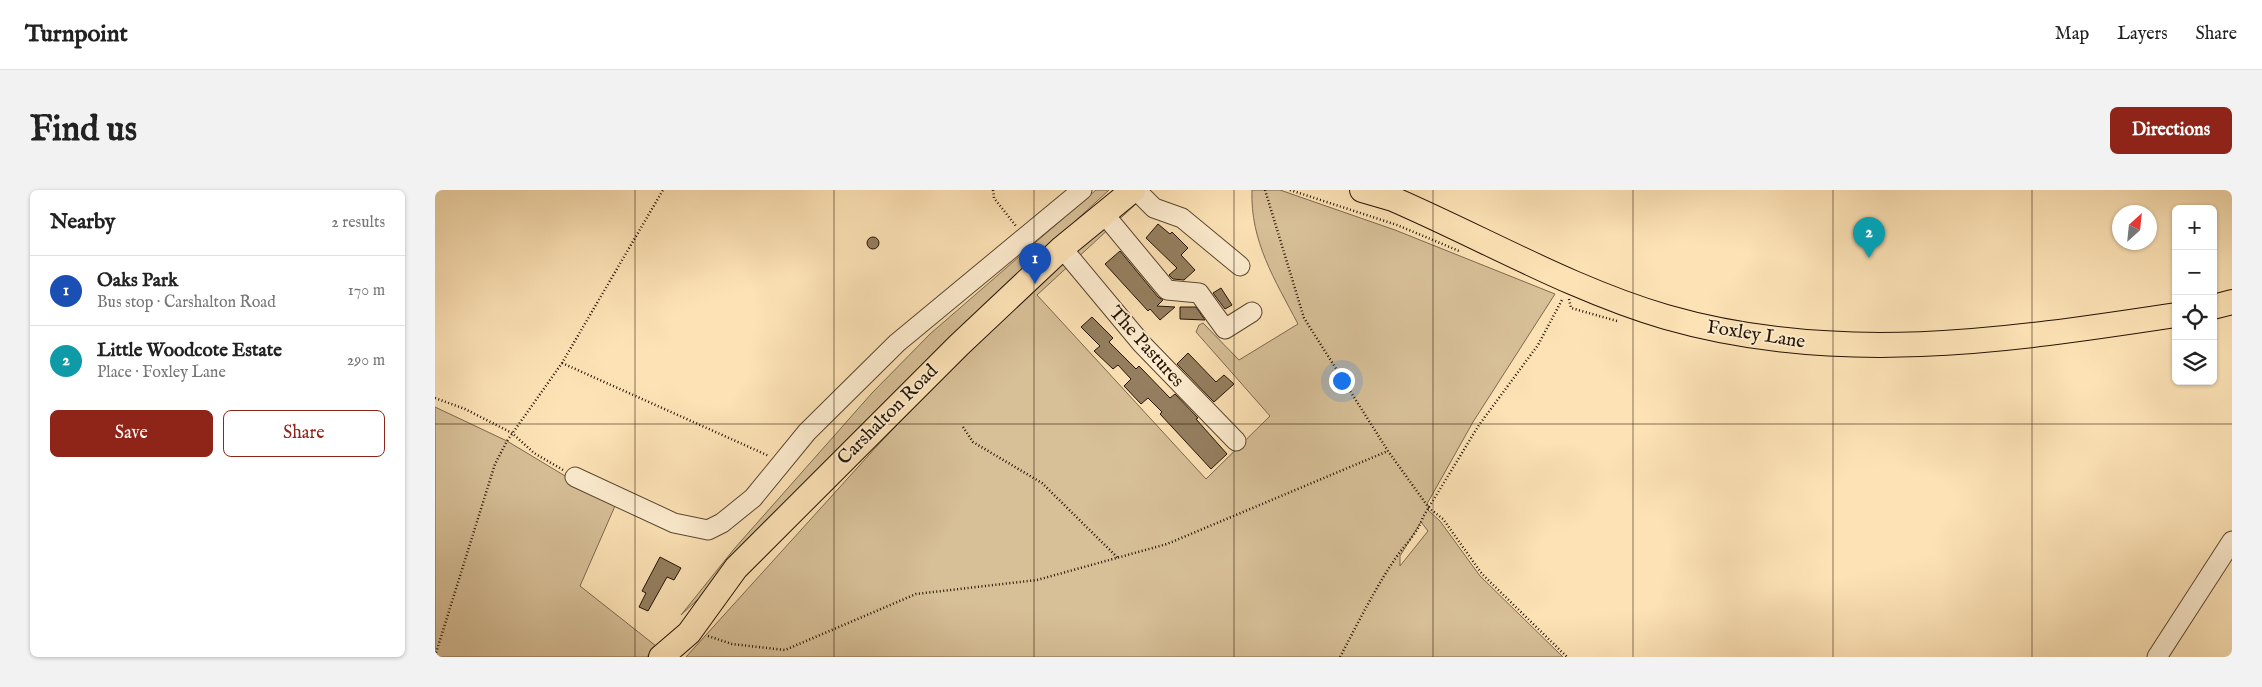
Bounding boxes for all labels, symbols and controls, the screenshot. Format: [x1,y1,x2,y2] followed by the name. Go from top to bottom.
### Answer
[25,19,128,50] text: Turnpoint
[2055,23,2089,46] text: Map
[2117,23,2168,46] text: Layers
[2196,23,2237,46] text: Share
[2110,107,2232,154] button: Directions
[30,108,137,153] text: Find us
[2112,205,2157,250] north arrow
[2172,205,2217,385] map controls
[2172,205,2217,250] button: +
[50,209,115,236] text: Nearby
[331,213,385,233] text: 2 results
[1853,217,1885,258] pin: 2
[1019,243,1051,284] pin: 1
[2172,250,2217,295] button: −
[97,269,178,293] text: Oaks Park
[63,281,69,301] text: 1
[348,281,385,301] text: 170 m
[97,293,276,313] text: Bus stop · Carshalton Road
[2172,295,2217,340] button: locate
[1103,301,1189,393] street label: The Pastures
[1705,315,1807,355] street label: Foxley Lane
[97,339,282,363] text: Little Woodcote Estate
[2172,340,2217,385] button: layers
[62,351,70,371] text: 2
[347,351,385,371] text: 290 m
[833,359,944,470] street label: Carshalton Road
[97,363,226,383] text: Place · Foxley Lane
[1329,368,1355,394] your location
[50,410,213,457] button: Save
[223,410,385,457] button: Share

